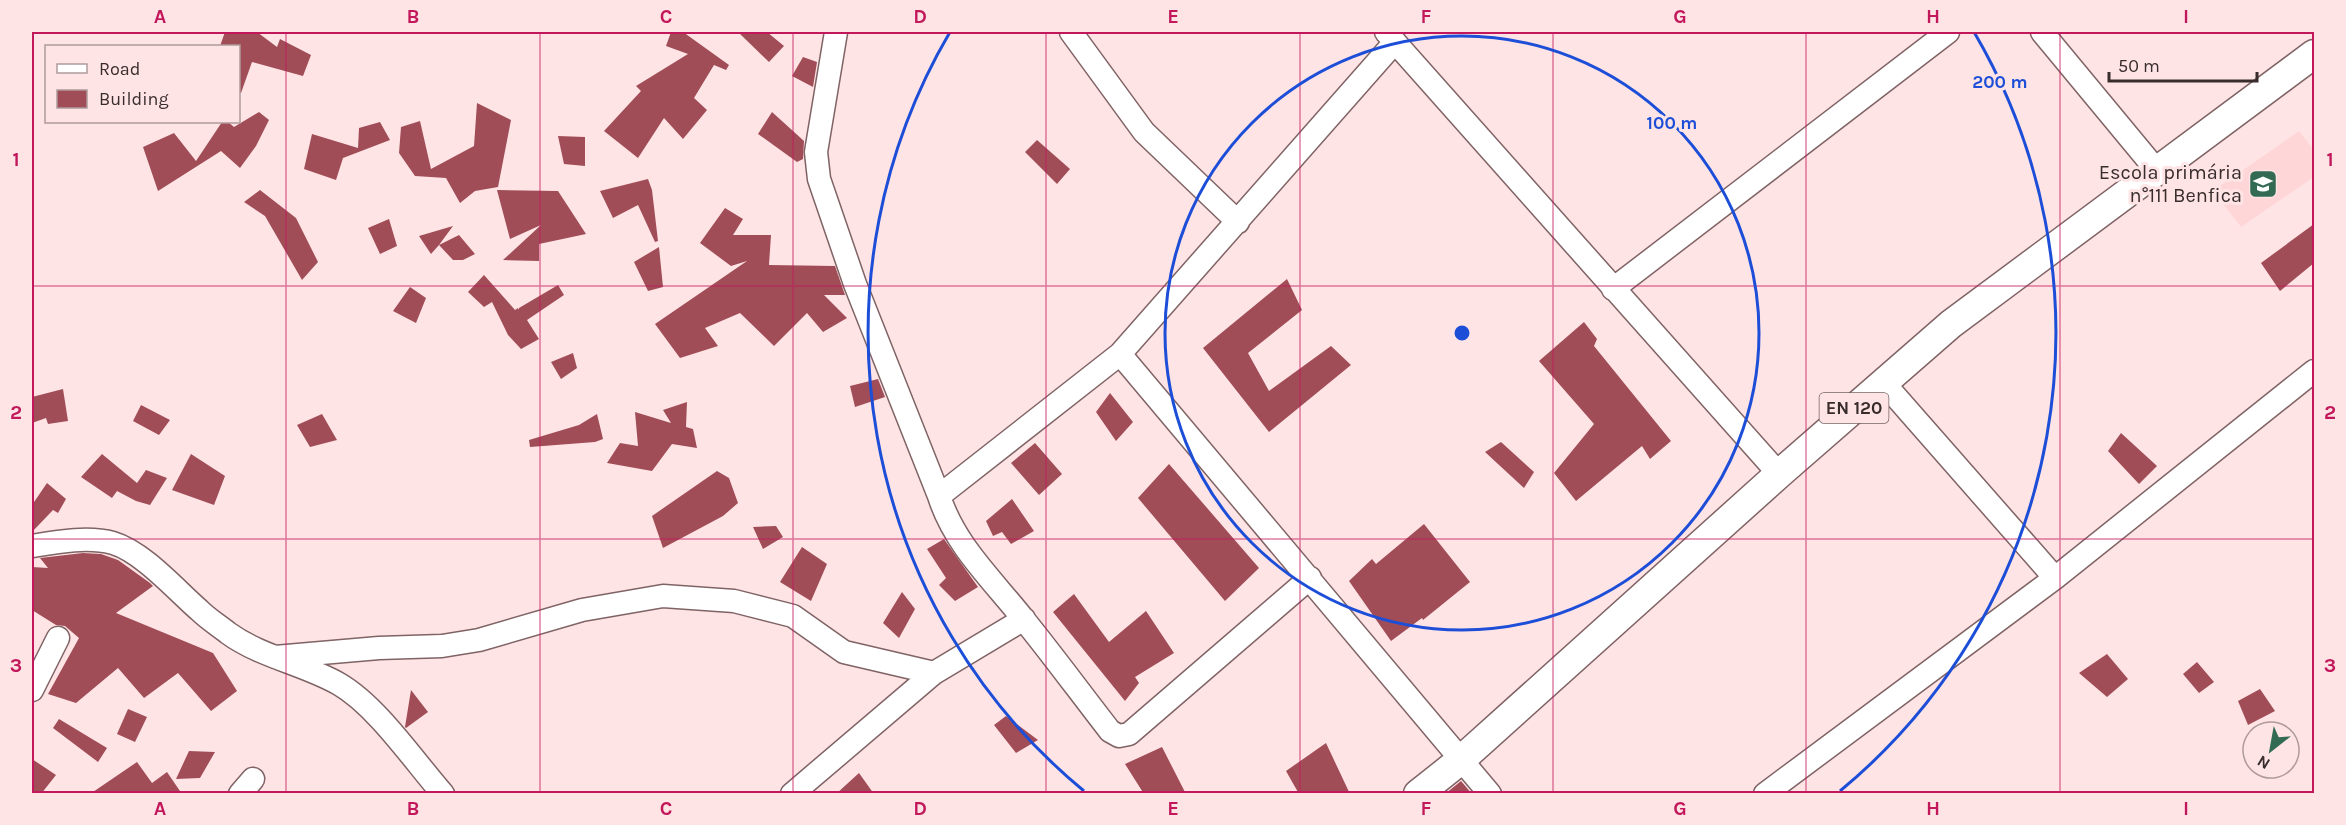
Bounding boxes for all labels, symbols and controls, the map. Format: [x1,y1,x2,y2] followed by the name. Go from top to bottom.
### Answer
[154,5,167,28] text: A
[407,5,419,28] text: B
[660,5,672,28] text: C
[913,5,927,28] text: D
[1167,5,1179,28] text: E
[1421,5,1432,28] text: F
[1673,5,1687,28] text: G
[1926,5,1940,28] text: H
[2183,5,2189,28] text: I
[45,45,240,123] legend
[2109,45,2258,83] scale bar
[2118,55,2160,77] text: 50 m
[99,58,140,80] text: Road
[1972,71,2028,93] text: 200 m
[99,88,169,110] text: Building
[1647,112,1697,134] text: 100 m
[12,148,20,171] text: 1
[2326,148,2334,171] text: 1
[2099,161,2242,207] place label: Escola primária n°111 Benfica
[2247,168,2279,200] school or university icon: Escola primária n°111 Benfica
[1452,323,1472,343] centre of rings
[1820,393,1888,423] road number: EN 120
[10,401,22,424] text: 2
[2324,401,2336,424] text: 2
[10,654,22,677] text: 3
[2324,654,2336,677] text: 3
[2241,720,2301,780] north arrow
[2254,751,2273,774] text: N
[154,797,167,820] text: A
[407,797,419,820] text: B
[660,797,672,820] text: C
[913,797,927,820] text: D
[1167,797,1179,820] text: E
[1421,797,1432,820] text: F
[1673,797,1687,820] text: G
[1926,797,1940,820] text: H
[2183,797,2189,820] text: I

